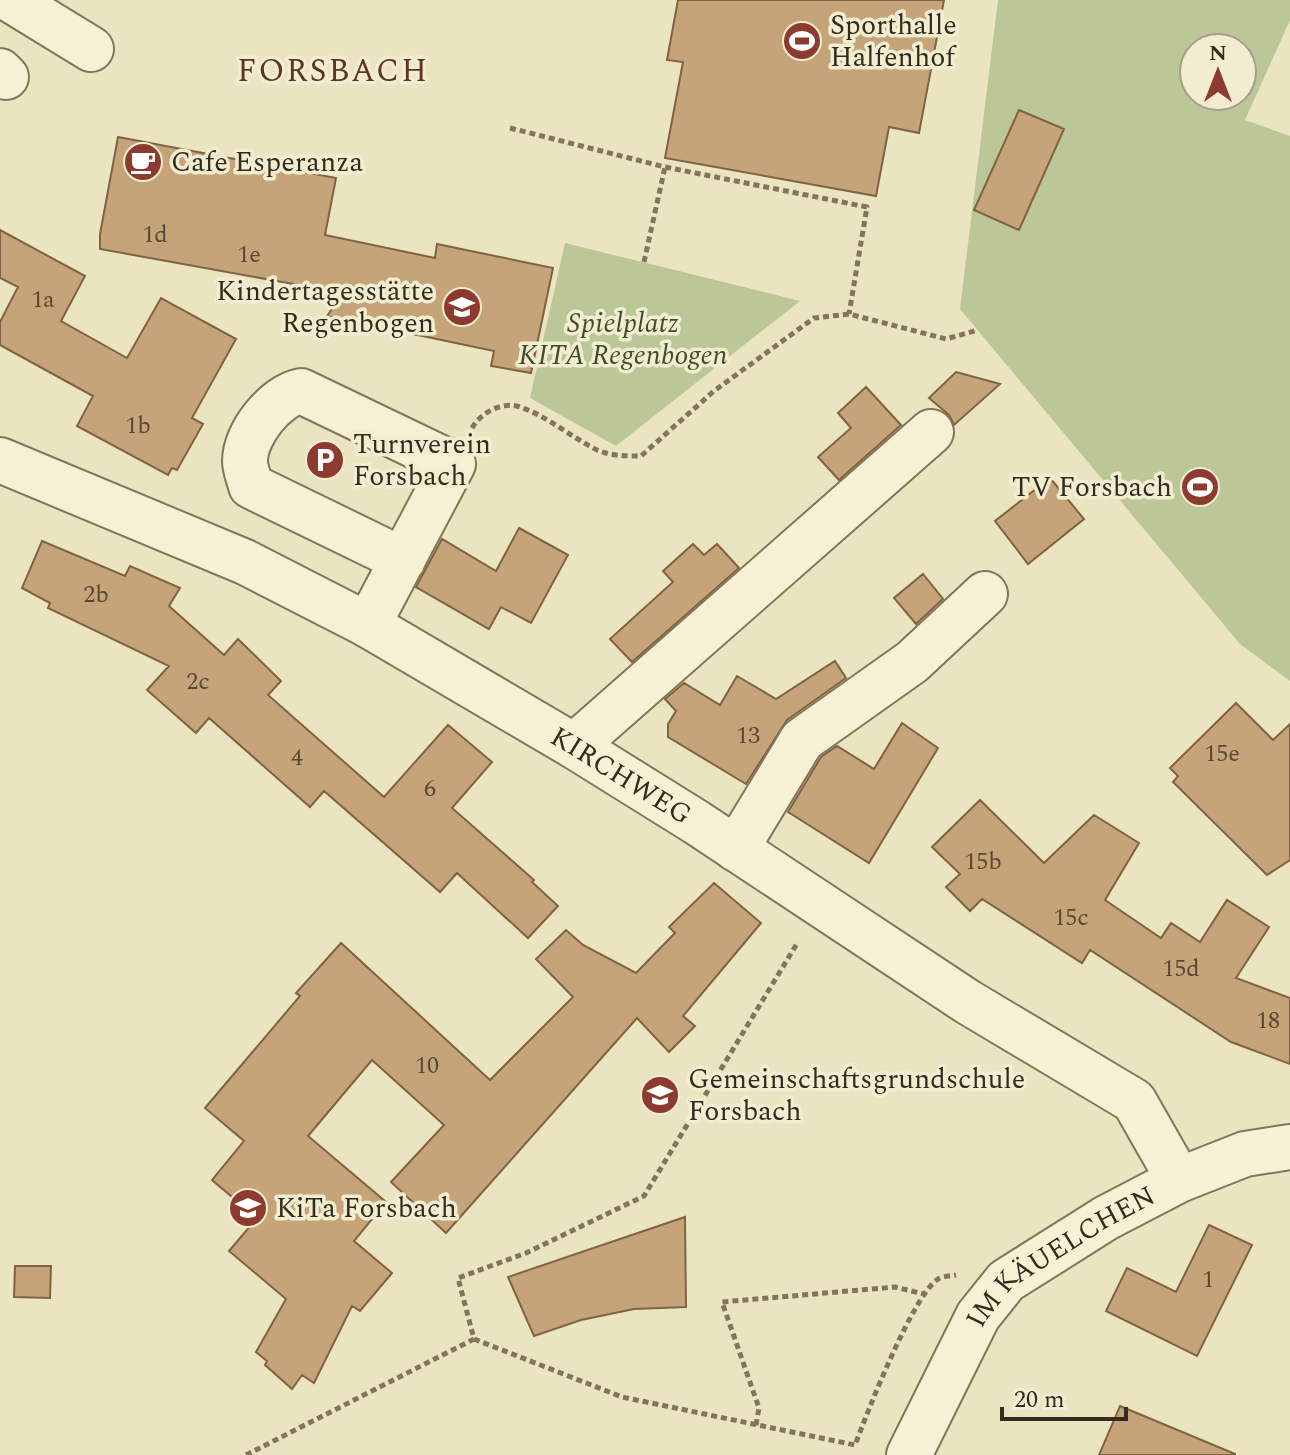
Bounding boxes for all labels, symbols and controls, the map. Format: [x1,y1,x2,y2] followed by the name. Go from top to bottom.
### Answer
[830,4,957,79] place label: Sporthalle Halfenhof
[781,20,823,62] sports icon: Sporthalle Halfenhof
[1178,32,1258,112] north arrow
[1209,37,1227,70] text: N
[237,47,429,96] district label: FORSBACH
[122,141,164,183] cafe icon: Cafe Esperanza
[171,141,364,184] place label: Cafe Esperanza
[142,217,168,253] house number: 1d
[237,237,261,273] house number: 1e
[216,270,434,345] place label: Kindertagesstätte Regenbogen
[31,282,55,318] house number: 1a
[441,286,483,328] school or university icon: Kindertagesstätte Regenbogen
[518,302,728,377] park label: Spielplatz KITA Regenbogen
[125,408,151,444] house number: 1b
[353,423,491,498] place label: Turnverein Forsbach
[304,439,346,481] parking icon: Turnverein Forsbach
[1012,466,1172,509] place label: TV Forsbach
[1179,466,1221,508] sports icon: TV Forsbach
[83,577,109,613] house number: 2b
[186,664,210,700] house number: 2c
[542,715,700,836] street label: KIRCHWEG
[736,718,760,754] house number: 13
[1204,736,1240,772] house number: 15e
[291,740,303,776] house number: 4
[424,771,436,807] house number: 6
[964,844,1002,880] house number: 15b
[1053,900,1089,936] house number: 15c
[1162,951,1200,987] house number: 15d
[1256,1003,1280,1039] house number: 18
[415,1048,439,1084] house number: 10
[688,1058,1025,1133] place label: Gemeinschaftsgrundschule Forsbach
[639,1074,681,1116] school or university icon: Gemeinschaftsgrundschule Forsbach
[954,1174,1163,1335] street label: IM KÄUELCHEN
[227,1187,269,1229] school or university icon: KiTa Forsbach
[276,1187,457,1230] place label: KiTa Forsbach
[1202,1262,1214,1298] house number: 1
[1002,1371,1126,1421] scale bar
[1014,1382,1065,1418] text: 20 m

